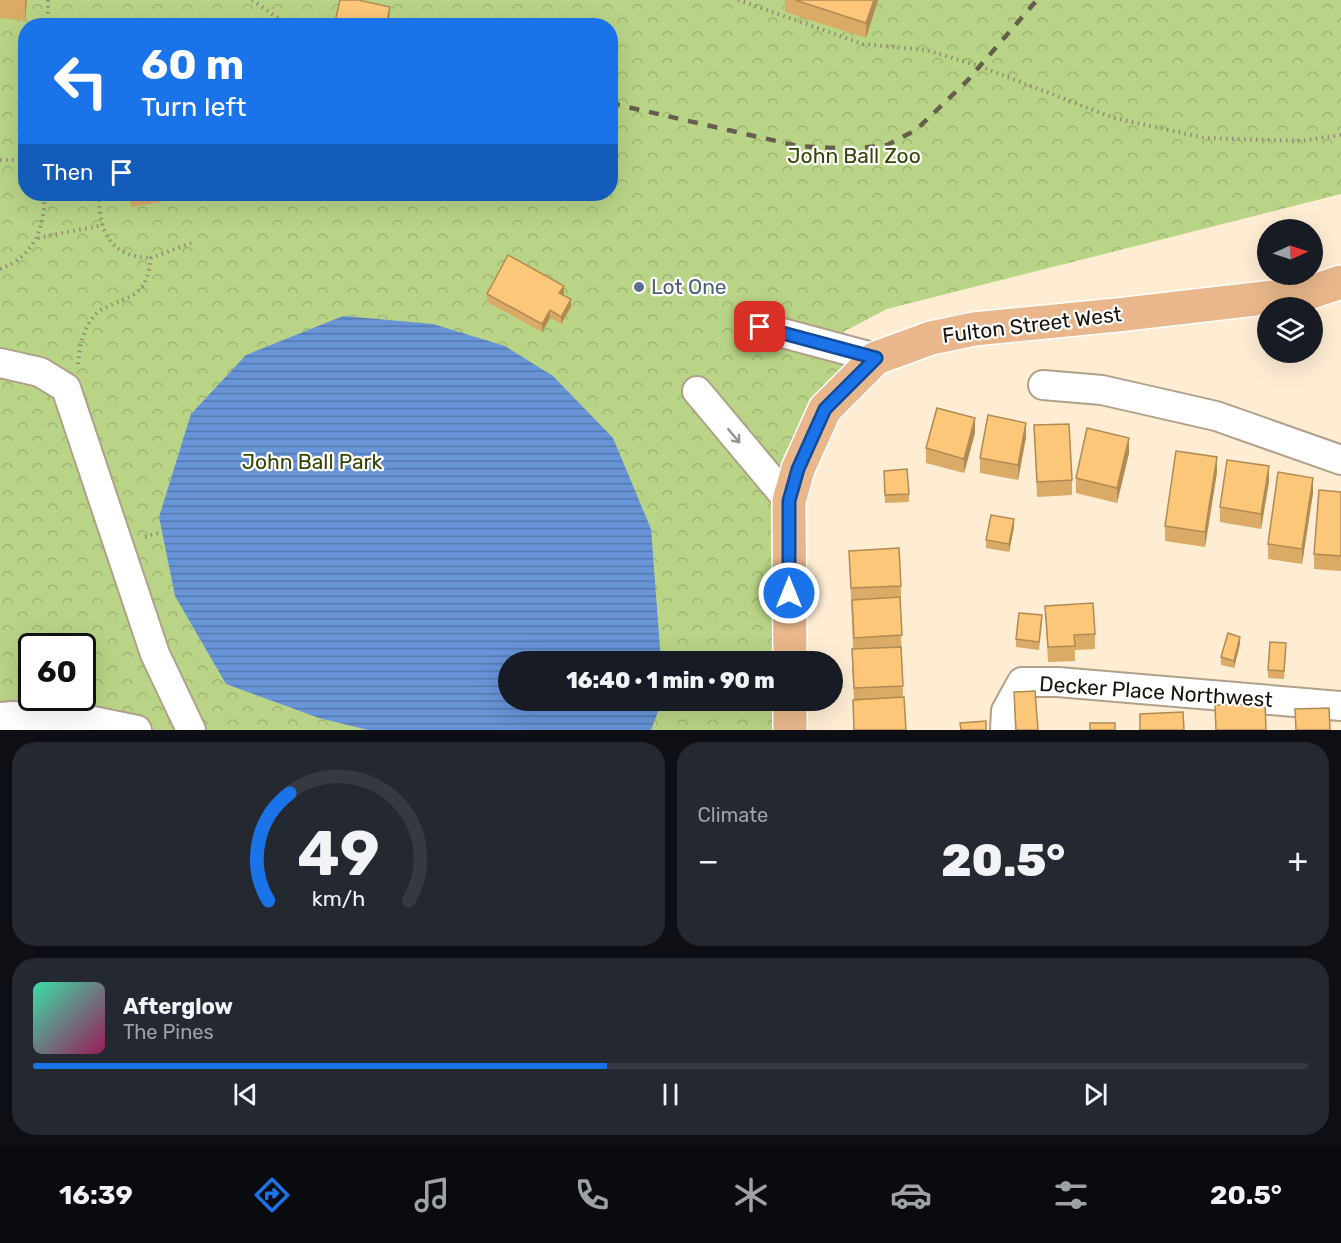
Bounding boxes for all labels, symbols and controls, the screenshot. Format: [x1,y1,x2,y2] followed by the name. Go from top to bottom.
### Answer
[141,40,244,90] text: 60 m
[42,42,120,120] icon: left
[141,91,246,123] text: Turn left
[787,143,921,168] park label: John Ball Zoo
[105,156,138,189] icon: arrive
[42,159,93,186] text: Then
[1257,219,1323,285] north arrow
[1257,219,1323,363] map controls
[651,274,727,299] place label: Lot One
[632,280,646,294] marker: Lot One
[1257,297,1323,363] button: layers
[734,301,785,352] pin
[941,301,1123,348] street label: Fulton Street West
[743,310,776,343] icon: arrive
[728,428,741,444] one-way arrow
[242,449,383,474] park label: John Ball Park
[757,561,821,625] position arrow
[18,633,96,711] speed limit sign: 60
[566,667,775,694] text: 16:40 · 1 min · 90 m
[1038,671,1274,712] street label: Decker Place Northwest
[698,803,768,827] text: Climate
[297,817,379,891] text: 49
[941,834,1065,887] text: 20.5°
[698,841,719,880] text: −
[1287,841,1308,880] text: +
[311,886,365,911] text: km/h
[123,993,233,1020] text: Afterglow
[123,1020,214,1044] text: The Pines
[229,1078,262,1111] icon: previous
[654,1078,687,1111] icon: pause
[1079,1078,1112,1111] icon: next
[251,1174,293,1216] icon: directions
[411,1174,453,1216] icon: music
[571,1174,613,1216] icon: phone
[730,1174,772,1216] icon: climate
[890,1174,932,1216] icon: car
[1050,1174,1092,1216] icon: filters
[59,1179,133,1211] text: 16:39
[1210,1179,1282,1211] text: 20.5°

